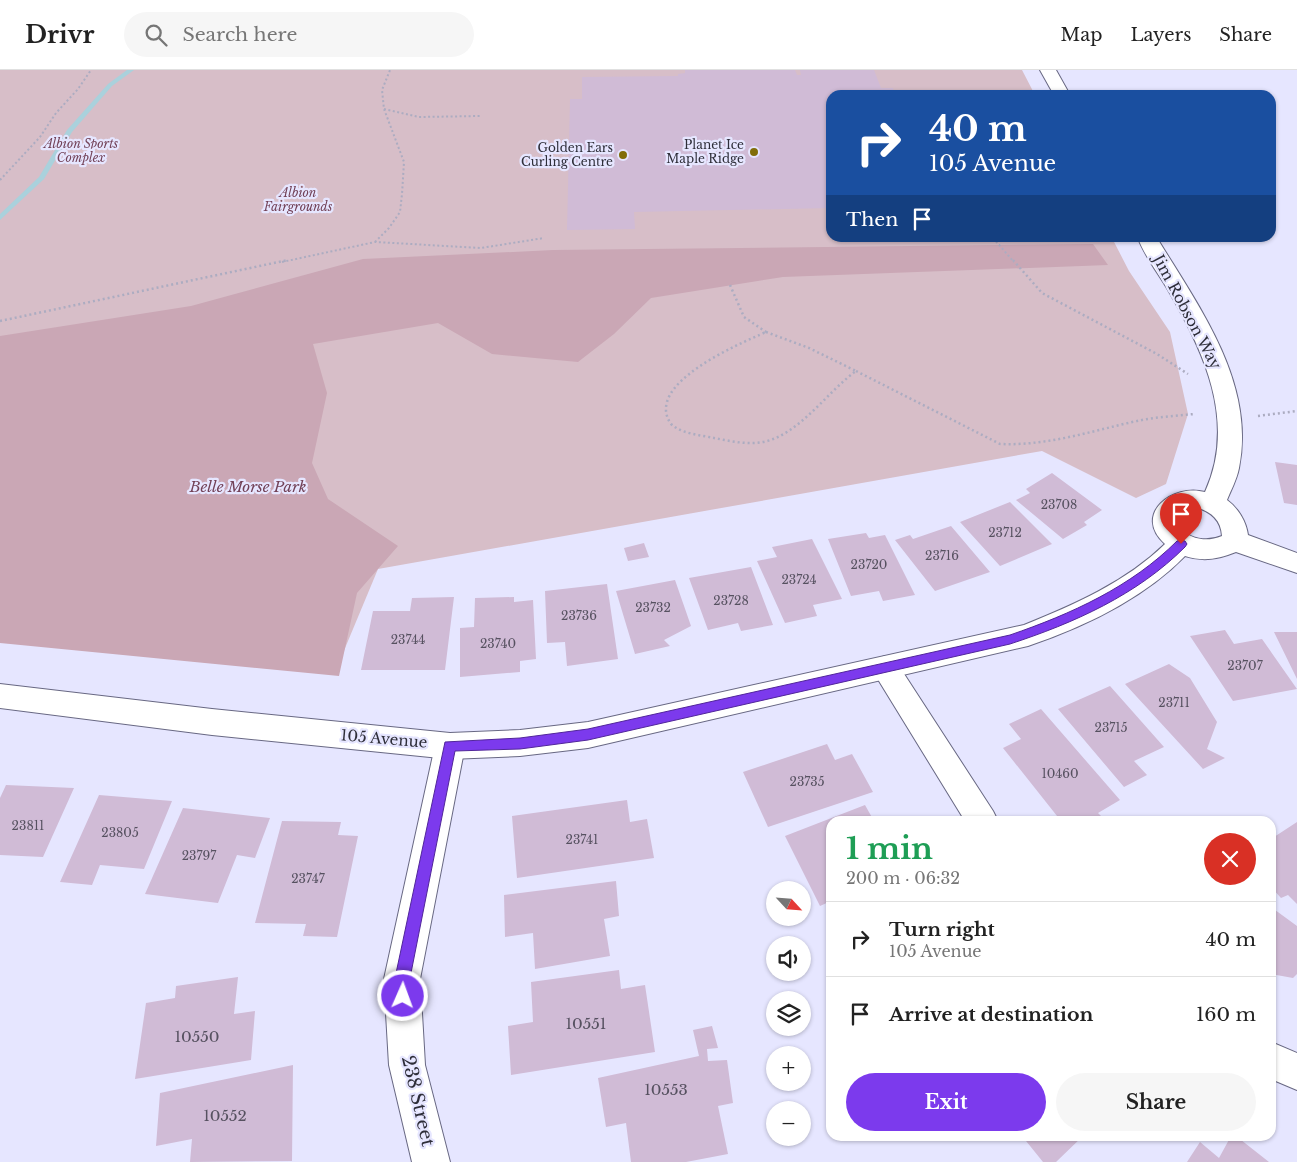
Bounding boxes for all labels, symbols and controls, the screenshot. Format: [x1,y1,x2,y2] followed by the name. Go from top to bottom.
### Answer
[124,12,474,57] search box
[25,20,94,49] text: Drivr
[142,21,170,49] icon: search
[182,23,297,46] text: Search here
[1061,24,1102,46] text: Map
[1130,24,1191,46] text: Layers
[1219,24,1272,46] text: Share
[929,107,1027,150] text: 40 m
[846,110,911,175] icon: right
[42,136,119,165] park label: Albion Sports Complex
[666,137,744,166] place label: Planet Ice Maple Ridge
[521,140,613,169] place label: Golden Ears Curling Centre
[748,146,760,158] marker: Planet Ice Maple Ridge
[617,149,629,161] marker: Golden Ears Curling Centre
[929,150,1056,177] text: 105 Avenue
[263,185,333,214] park label: Albion Fairgrounds
[908,205,936,233] icon: arrive
[846,208,898,231] text: Then
[1148,249,1226,373] street label: Jim Robson Way
[188,477,307,496] park label: Belle Morse Park
[1160,493,1202,544] pin
[1041,497,1077,512] house number: 23708
[1167,500,1195,528] icon: arrive
[988,525,1022,540] house number: 23712
[925,548,959,563] house number: 23716
[851,557,887,572] house number: 23720
[781,572,817,587] house number: 23724
[713,593,749,608] house number: 23728
[635,600,671,615] house number: 23732
[561,608,597,623] house number: 23736
[391,632,425,647] house number: 23744
[480,636,516,651] house number: 23740
[1227,658,1264,673] house number: 23707
[1158,695,1190,710] house number: 23711
[1095,720,1128,735] house number: 23715
[340,725,428,752] street label: 105 Avenue
[1041,766,1079,781] house number: 10460
[789,774,825,789] house number: 23735
[12,818,44,833] house number: 23811
[101,825,139,840] house number: 23805
[846,830,933,867] text: 1 min
[566,832,598,847] house number: 23741
[1204,833,1256,885] button: close
[182,848,217,863] house number: 23797
[846,868,960,888] text: 200 m · 06:32
[291,871,326,886] house number: 23747
[766,881,811,926] north arrow
[766,881,811,1146] map controls
[889,918,995,941] text: Turn right
[846,925,874,953] icon: right
[1205,928,1256,951] text: 40 m
[766,936,811,981] button: sound
[889,941,982,961] text: 105 Avenue
[376,969,428,1021] position arrow
[766,991,811,1036] button: layers
[846,1000,874,1028] icon: arrive
[889,1003,1093,1026] text: Arrive at destination
[1196,1003,1256,1026] text: 160 m
[565,1014,607,1033] house number: 10551
[174,1027,220,1046] house number: 10550
[766,1046,811,1091] button: +
[397,1054,439,1149] street label: 238 Street
[846,1073,1046,1131] button: Exit
[1056,1073,1256,1131] button: Share
[644,1080,688,1099] house number: 10553
[766,1101,811,1146] button: −
[203,1106,247,1125] house number: 10552

